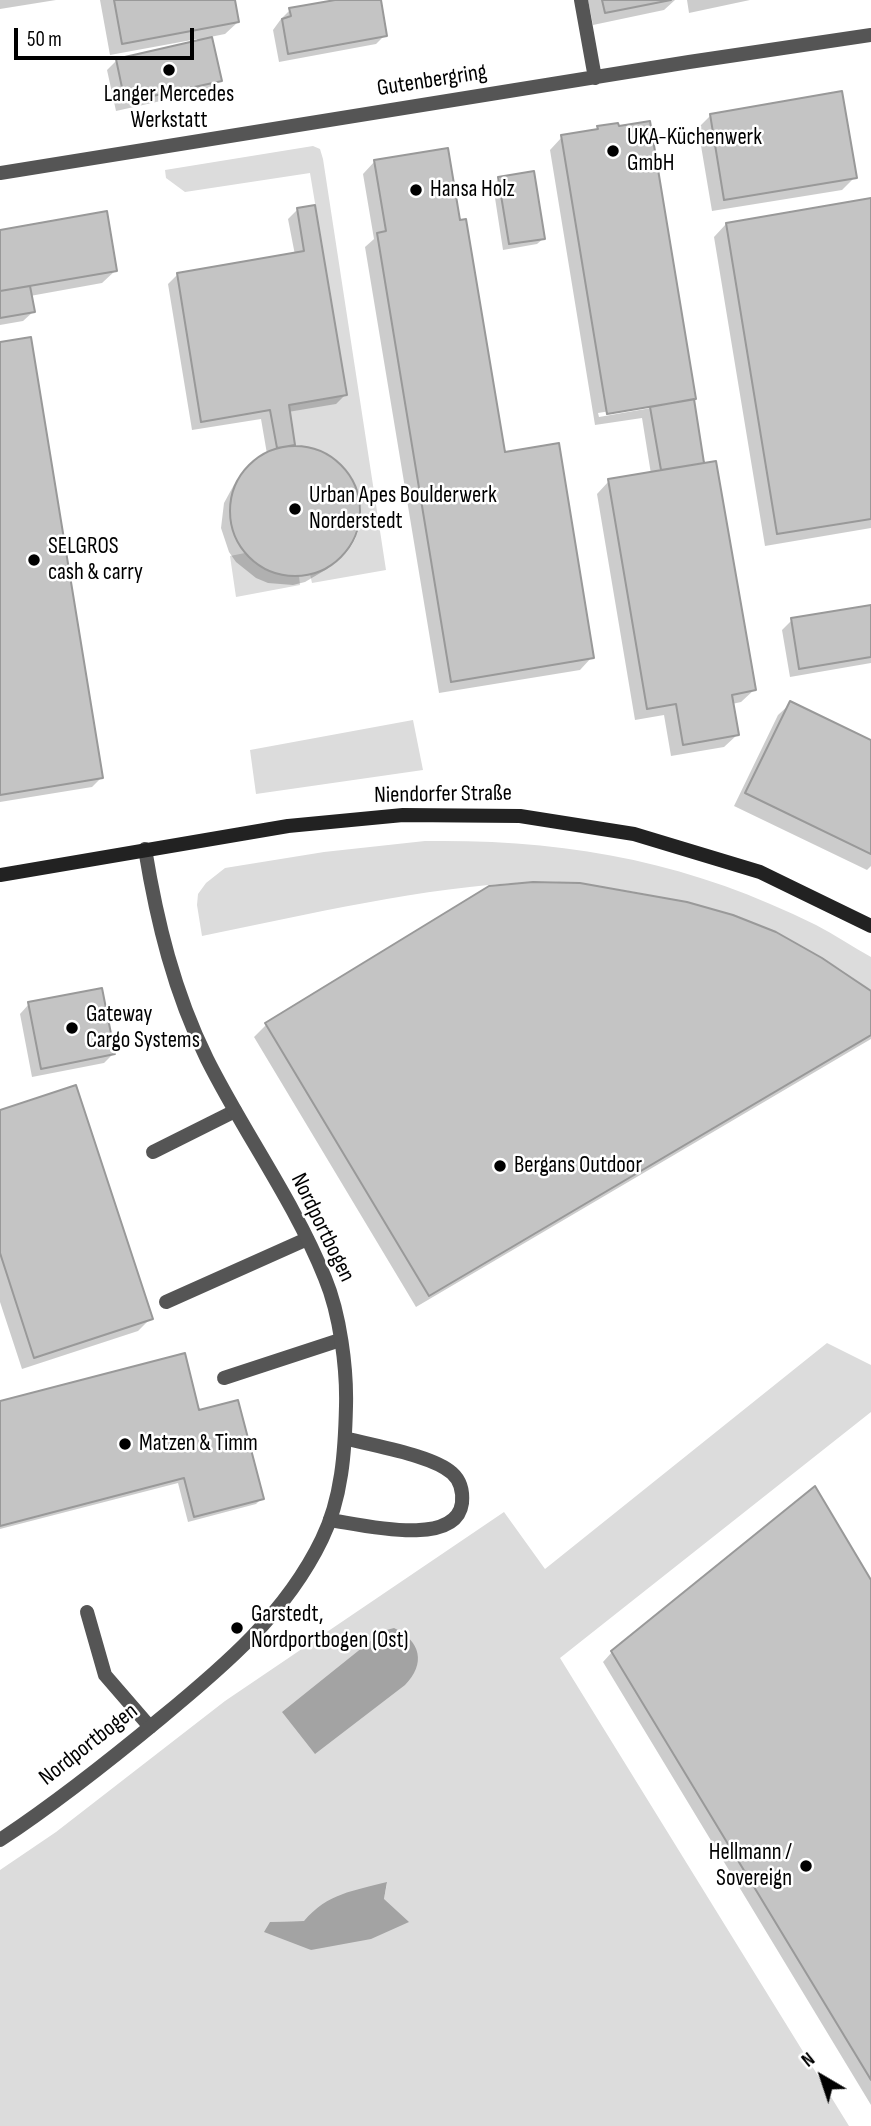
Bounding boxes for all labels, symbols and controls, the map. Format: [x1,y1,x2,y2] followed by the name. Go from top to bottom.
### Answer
[18,14,198,58] scale bar
[27,27,62,52] text: 50 m
[375,59,489,103] street label: Gutenbergring
[161,62,177,78] marker: Langer Mercedes Werkstatt
[104,81,234,135] place label: Langer Mercedes Werkstatt
[627,124,762,178] place label: UKA-Küchenwerk GmbH
[605,143,621,159] marker: UKA-Küchenwerk GmbH
[430,176,515,204] place label: Hansa Holz
[408,182,424,198] marker: Hansa Holz
[309,482,497,536] place label: Urban Apes Boulderwerk Norderstedt
[287,501,303,517] marker: Urban Apes Boulderwerk Norderstedt
[48,533,143,587] place label: SELGROS cash & carry
[26,552,42,568] marker: SELGROS cash & carry
[374,780,512,810] street label: Niendorfer Straße
[86,1001,200,1055] place label: Gateway Cargo Systems
[64,1020,80,1036] marker: Gateway Cargo Systems
[514,1152,642,1180] place label: Bergans Outdoor
[492,1158,508,1174] marker: Bergans Outdoor
[284,1169,360,1287] street label: Nordportbogen
[139,1430,258,1458] place label: Matzen & Timm
[117,1436,133,1452] marker: Matzen & Timm
[251,1601,409,1655] place label: Garstedt, Nordportbogen (Ost)
[229,1620,245,1636] marker: Garstedt, Nordportbogen (Ost)
[34,1698,144,1792] street label: Nordportbogen
[709,1839,792,1893] place label: Hellmann / Sovereign
[798,1858,814,1874] marker: Hellmann / Sovereign
[787,2042,857,2112] north arrow
[797,2048,820,2072] text: N

